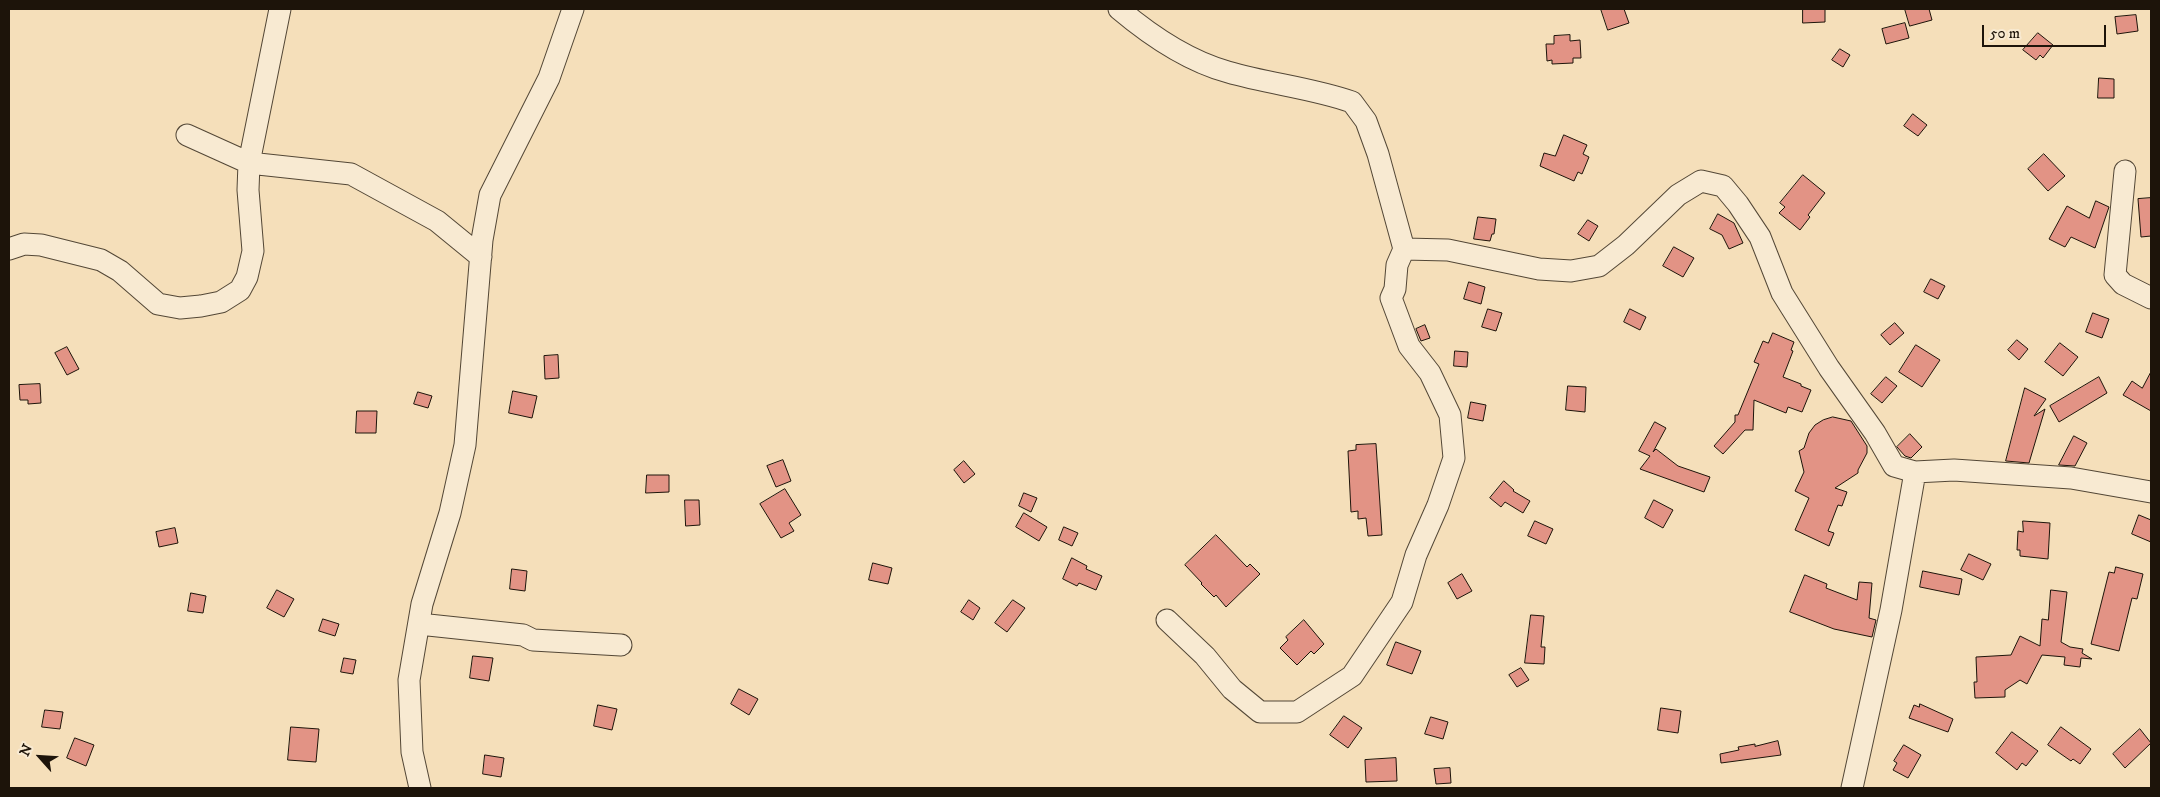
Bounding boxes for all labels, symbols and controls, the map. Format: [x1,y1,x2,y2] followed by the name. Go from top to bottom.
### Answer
[1985,15,2109,47] scale bar
[1990,24,2020,43] text: 50 m
[15,732,65,782] north arrow
[16,741,37,760] text: N

